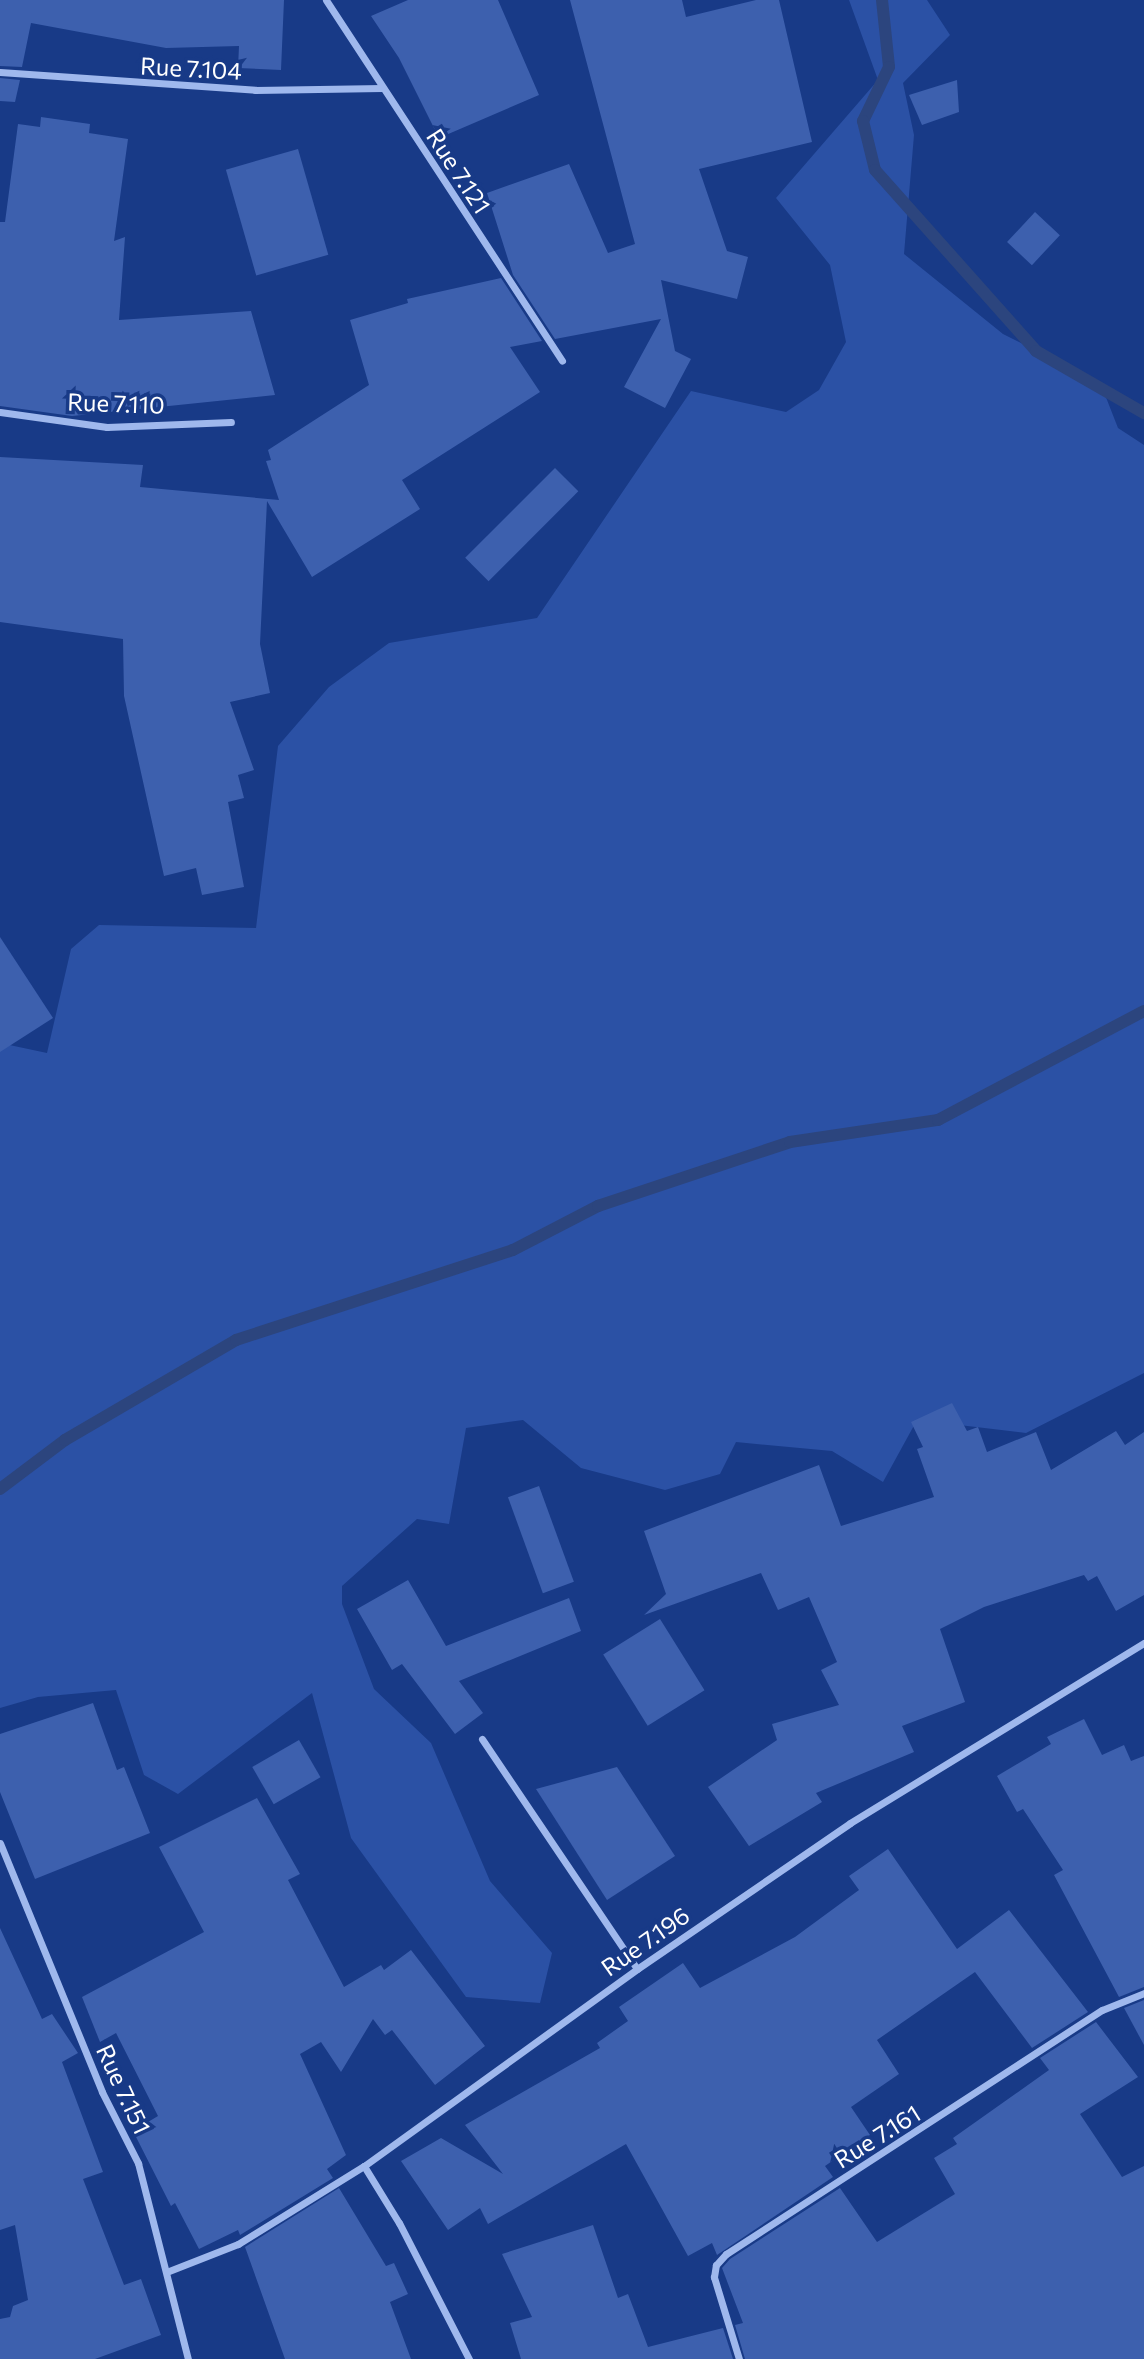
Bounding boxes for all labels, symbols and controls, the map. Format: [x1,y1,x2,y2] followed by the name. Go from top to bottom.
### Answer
[139,51,243,85] street label: Rue 7.104
[421,123,497,219] street label: Rue 7.121
[67,387,165,419] street label: Rue 7.110
[595,1900,695,1982] street label: Rue 7.196
[91,2040,157,2138] street label: Rue 7.151
[828,2098,926,2174] street label: Rue 7.161

